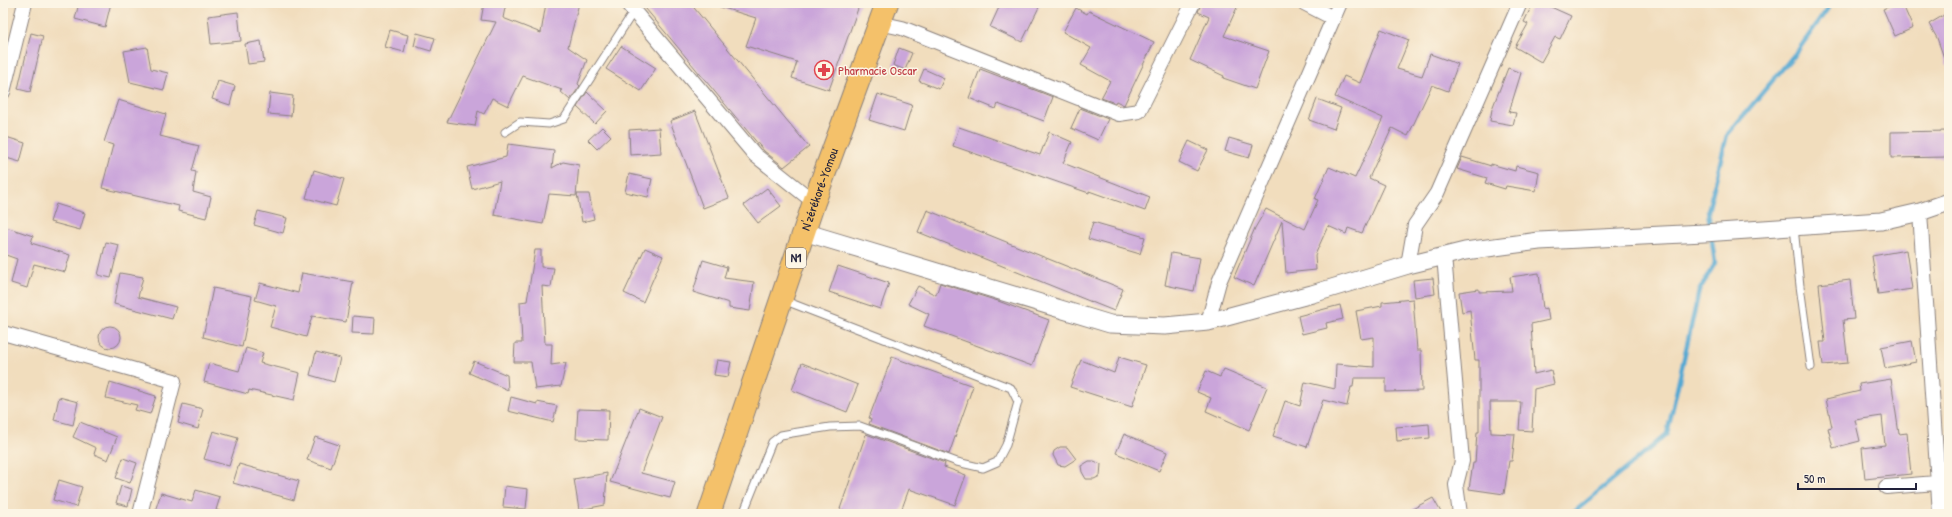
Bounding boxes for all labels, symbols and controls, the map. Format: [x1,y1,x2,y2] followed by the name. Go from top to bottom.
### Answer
[813,59,835,81] pharmacy icon: Pharmacie Oscar
[838,61,917,79] place label: Pharmacie Oscar
[796,145,842,233] street label: N'zérékoré-Yomou
[786,248,806,268] road number: N1
[1798,465,1916,491] scale bar
[1804,470,1825,487] text: 50 m

